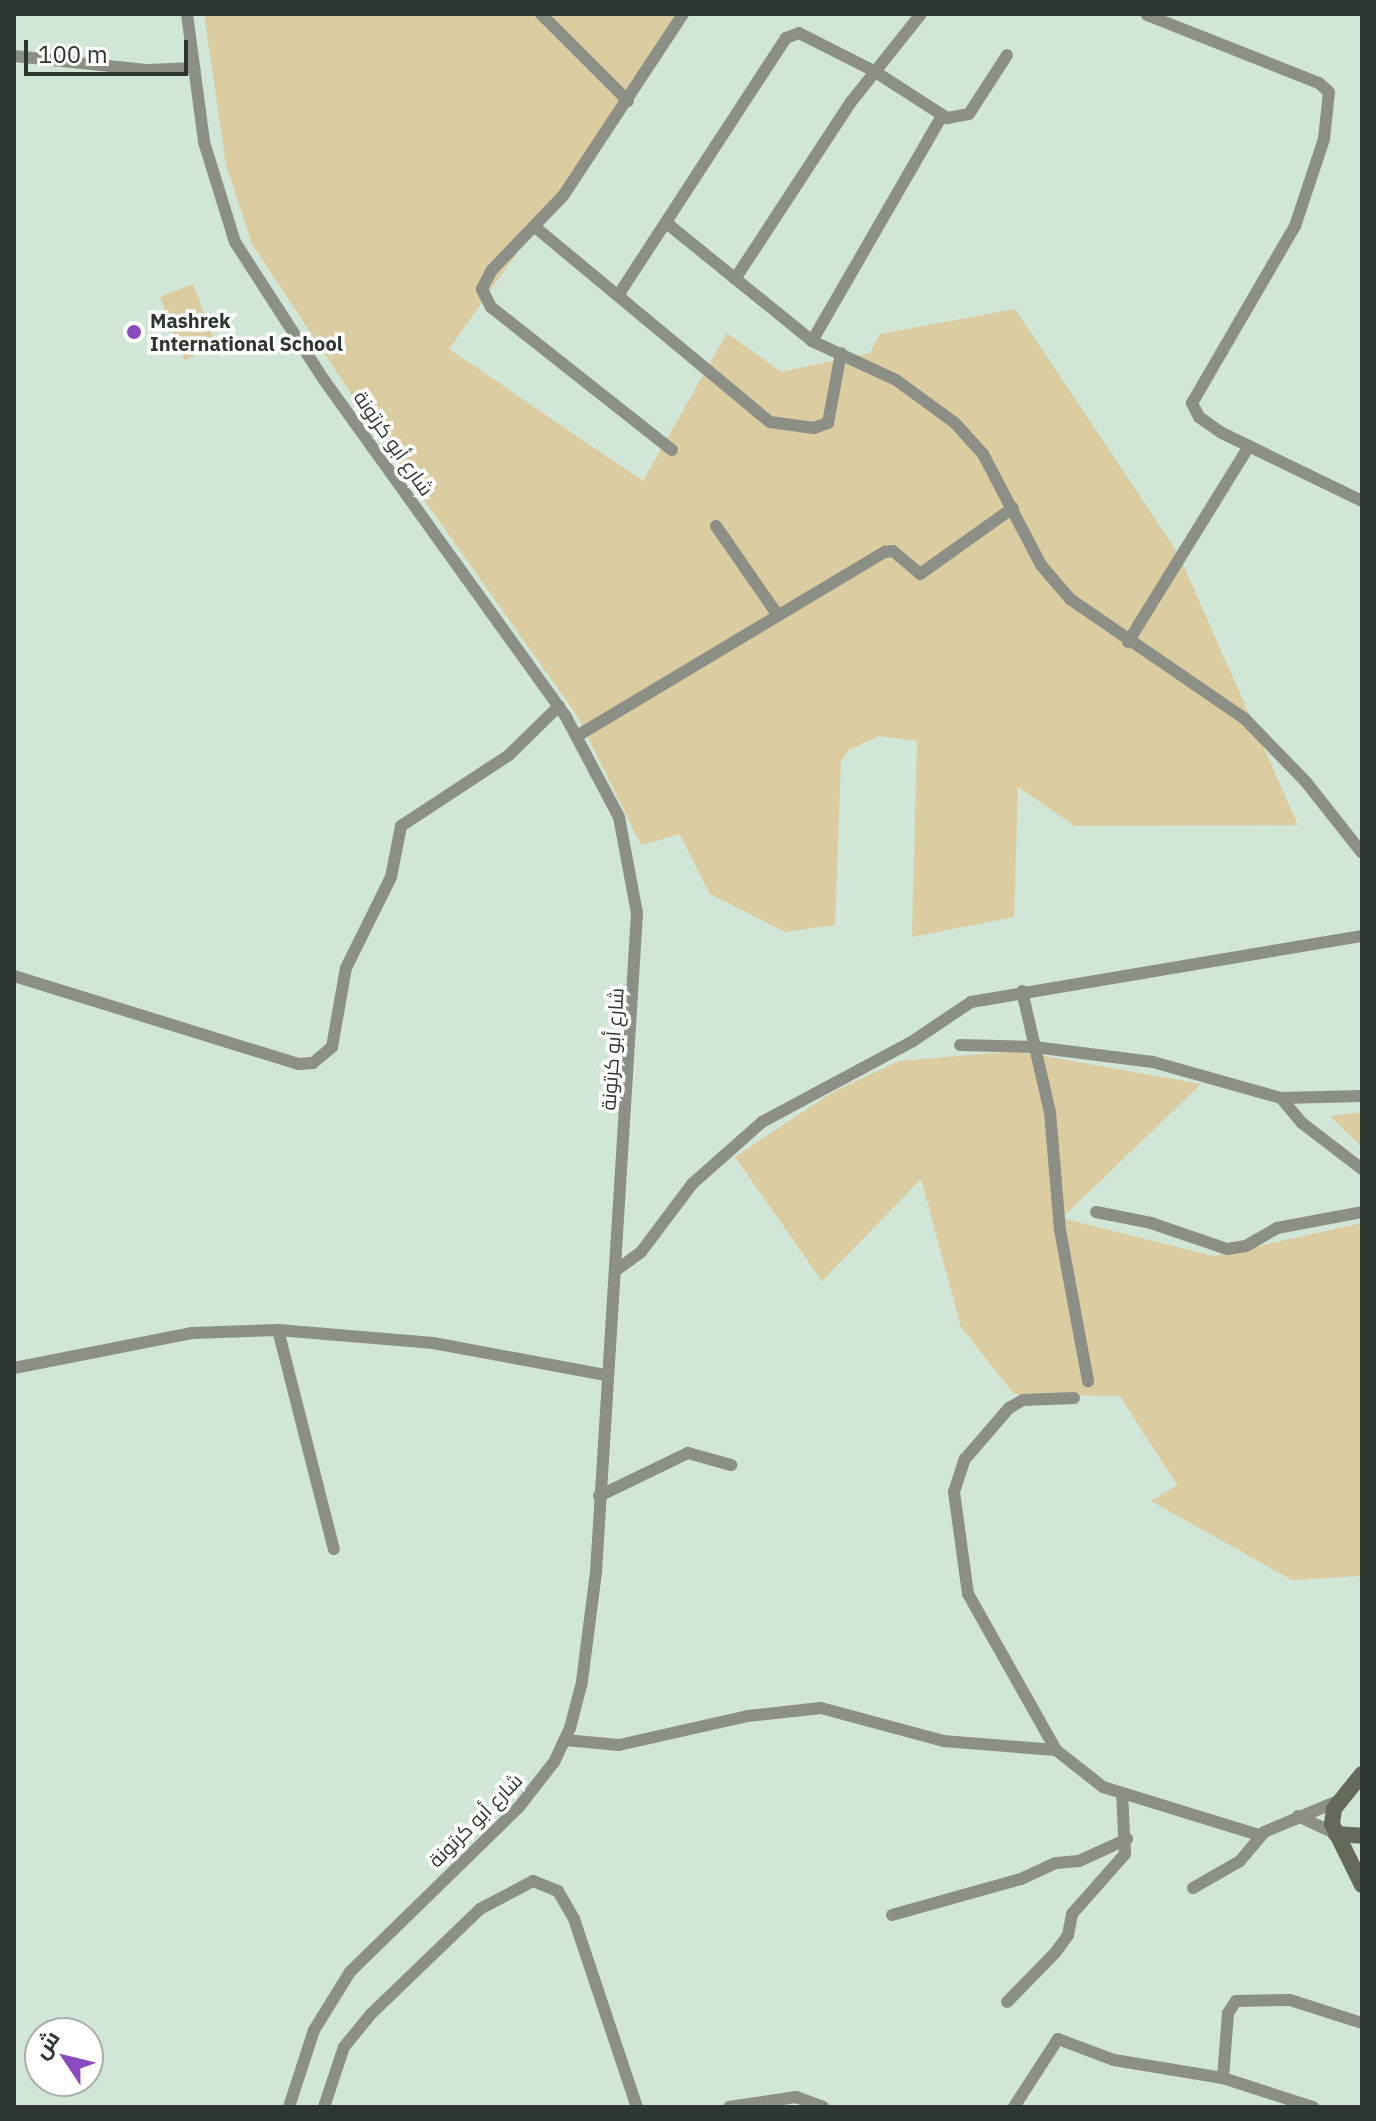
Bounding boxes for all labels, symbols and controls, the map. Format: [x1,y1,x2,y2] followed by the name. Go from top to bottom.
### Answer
[28,24,192,74] scale bar
[38,38,108,70] text: 100 m
[150,308,343,355] place label: Mashrek International School
[125,323,143,341] marker: Mashrek International School
[349,386,439,500] street label: شارع أبو كرتونة
[596,987,628,1111] street label: شارع أبو كرتونة
[423,1768,527,1872] street label: شارع أبو كرتونة
[24,2017,104,2097] north arrow
[26,2024,66,2064] text: ش

